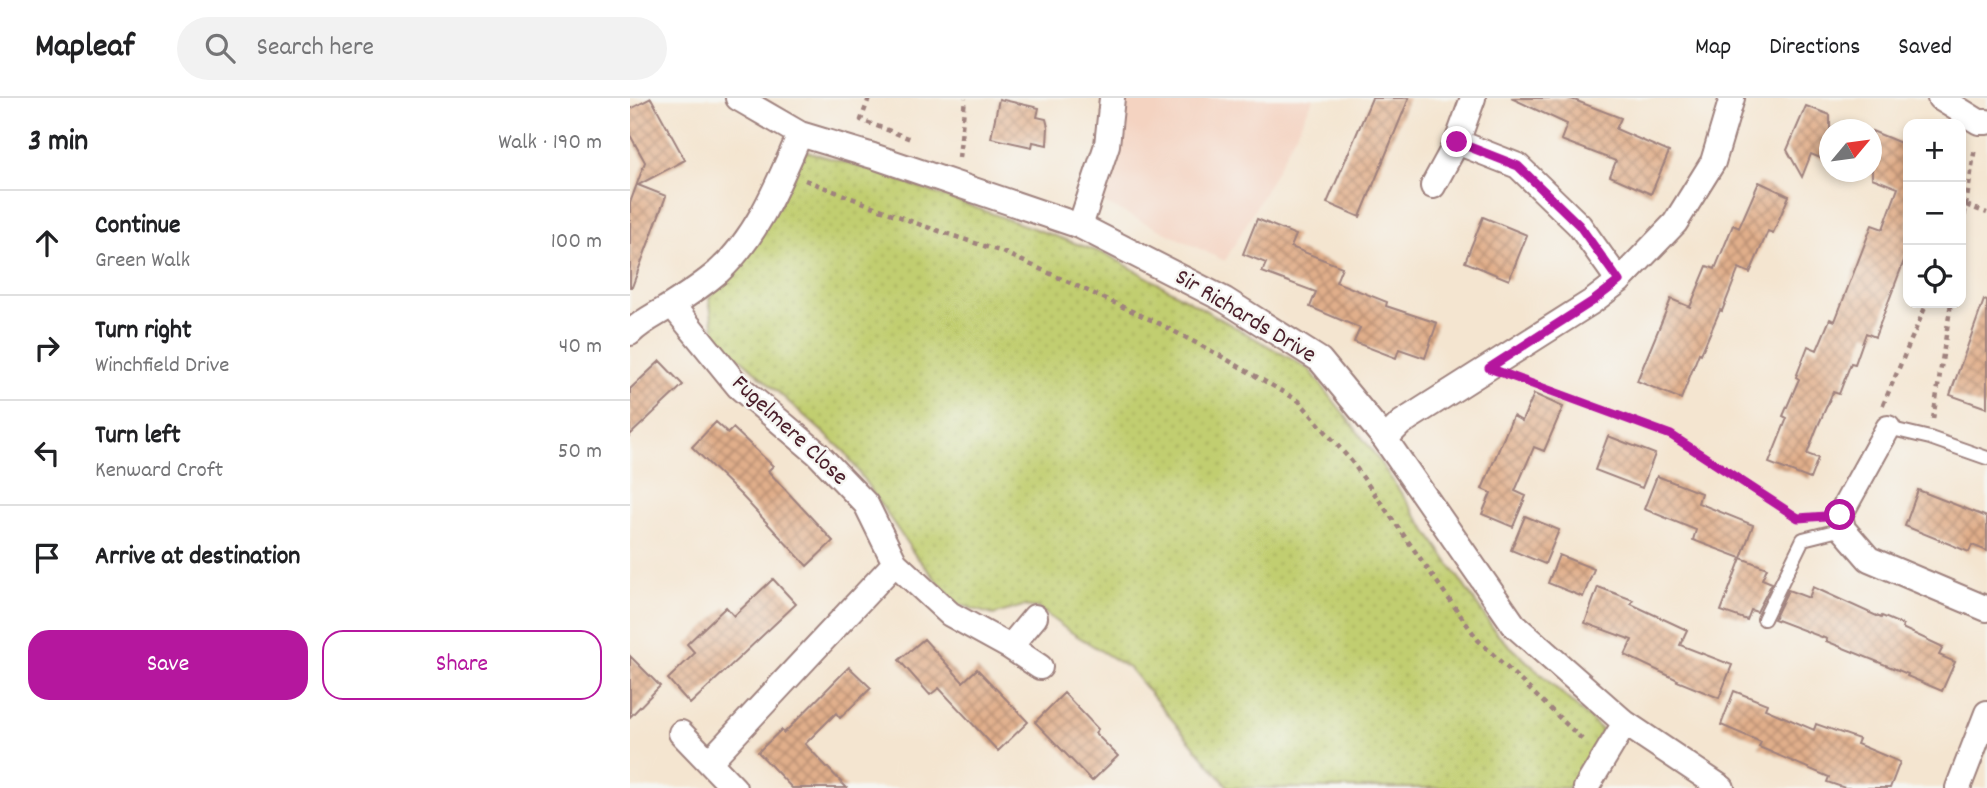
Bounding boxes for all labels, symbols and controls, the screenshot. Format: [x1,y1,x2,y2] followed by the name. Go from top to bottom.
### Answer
[177,17,667,80] search box
[35,25,135,72] text: Mapleaf
[201,29,239,67] icon: search
[257,30,374,67] text: Search here
[1695,31,1731,65] text: Map
[1769,31,1860,65] text: Directions
[1898,31,1952,65] text: Saved
[1819,119,1882,182] north arrow
[1903,119,1966,308] map controls
[1903,119,1966,182] button: +
[28,122,88,165] text: 3 min
[1441,126,1472,157] route end
[498,127,602,160] text: Walk · 190 m
[1903,182,1966,245] button: −
[95,208,180,245] text: Continue
[28,224,66,262] icon: ahead
[551,226,602,259] text: 100 m
[95,245,190,278] text: Green Walk
[1903,245,1966,308] button: locate
[1168,261,1322,373] street label: Sir Richards Drive
[95,313,192,350] text: Turn right
[28,329,66,367] icon: right
[559,331,602,364] text: 40 m
[95,350,229,383] text: Winchfield Drive
[723,368,855,494] street label: Fugelmere Close
[95,418,181,455] text: Turn left
[28,434,66,472] icon: left
[558,436,602,469] text: 50 m
[95,455,223,488] text: Kenward Croft
[1824,499,1855,530] route start
[28,539,66,577] icon: arrive
[95,539,300,576] text: Arrive at destination
[28,630,308,700] button: Save
[322,630,602,700] button: Share

